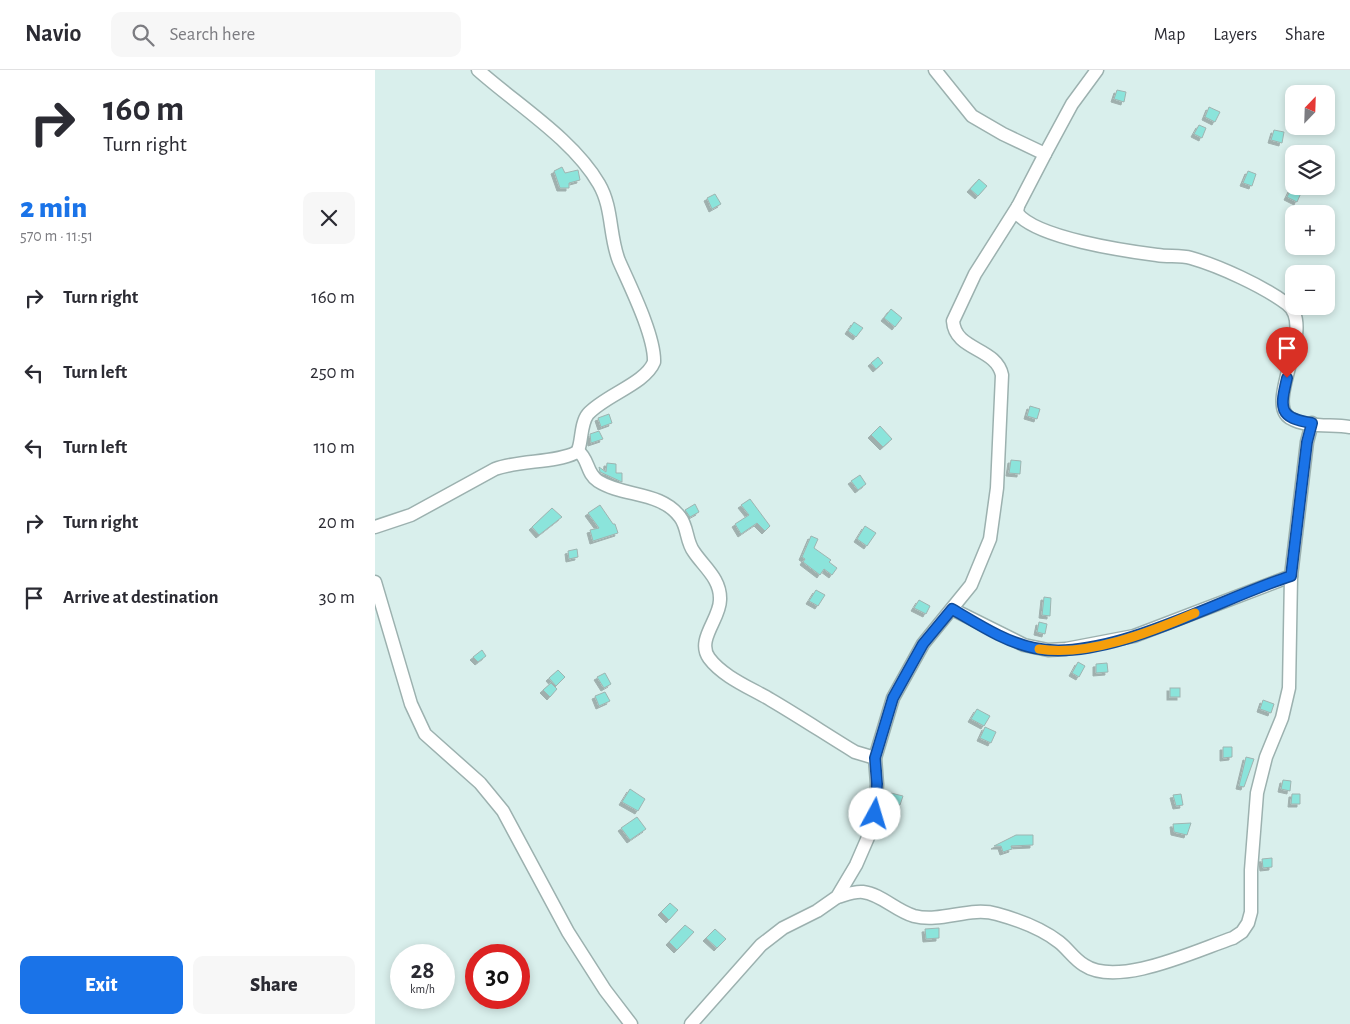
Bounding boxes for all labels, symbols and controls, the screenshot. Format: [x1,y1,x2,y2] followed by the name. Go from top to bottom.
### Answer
[111,12,461,57] search box
[129,21,157,49] icon: search
[25,22,81,46] text: Navio
[169,25,255,44] text: Search here
[1154,26,1185,44] text: Map
[1213,26,1257,44] text: Layers
[1285,26,1325,44] text: Share
[1285,85,1335,135] north arrow
[1285,85,1335,315] map controls
[20,90,85,155] icon: right
[103,92,184,127] text: 160 m
[103,133,187,155] text: Turn right
[1285,145,1335,195] button: layers
[303,192,355,244] button: close
[20,193,87,223] text: 2 min
[1285,205,1335,255] button: +
[20,228,93,244] text: 570 m · 11:51
[1285,265,1335,315] button: −
[20,284,48,312] icon: right
[63,288,138,307] text: Turn right
[311,288,355,307] text: 160 m
[1266,327,1308,378] pin
[1273,334,1301,362] icon: arrive
[20,359,48,387] icon: left
[63,363,127,382] text: Turn left
[310,363,355,382] text: 250 m
[20,434,48,462] icon: left
[63,438,127,457] text: Turn left
[314,438,355,457] text: 110 m
[20,509,48,537] icon: right
[63,513,138,532] text: Turn right
[318,513,355,532] text: 20 m
[20,584,48,612] icon: arrive
[63,588,219,607] text: Arrive at destination
[319,588,355,607] text: 30 m
[848,787,900,839] position arrow
[465,944,530,1009] speed limit sign: 30
[20,956,183,1014] button: Exit
[193,956,355,1014] button: Share
[410,958,435,983] text: 28
[410,983,435,995] text: km/h

